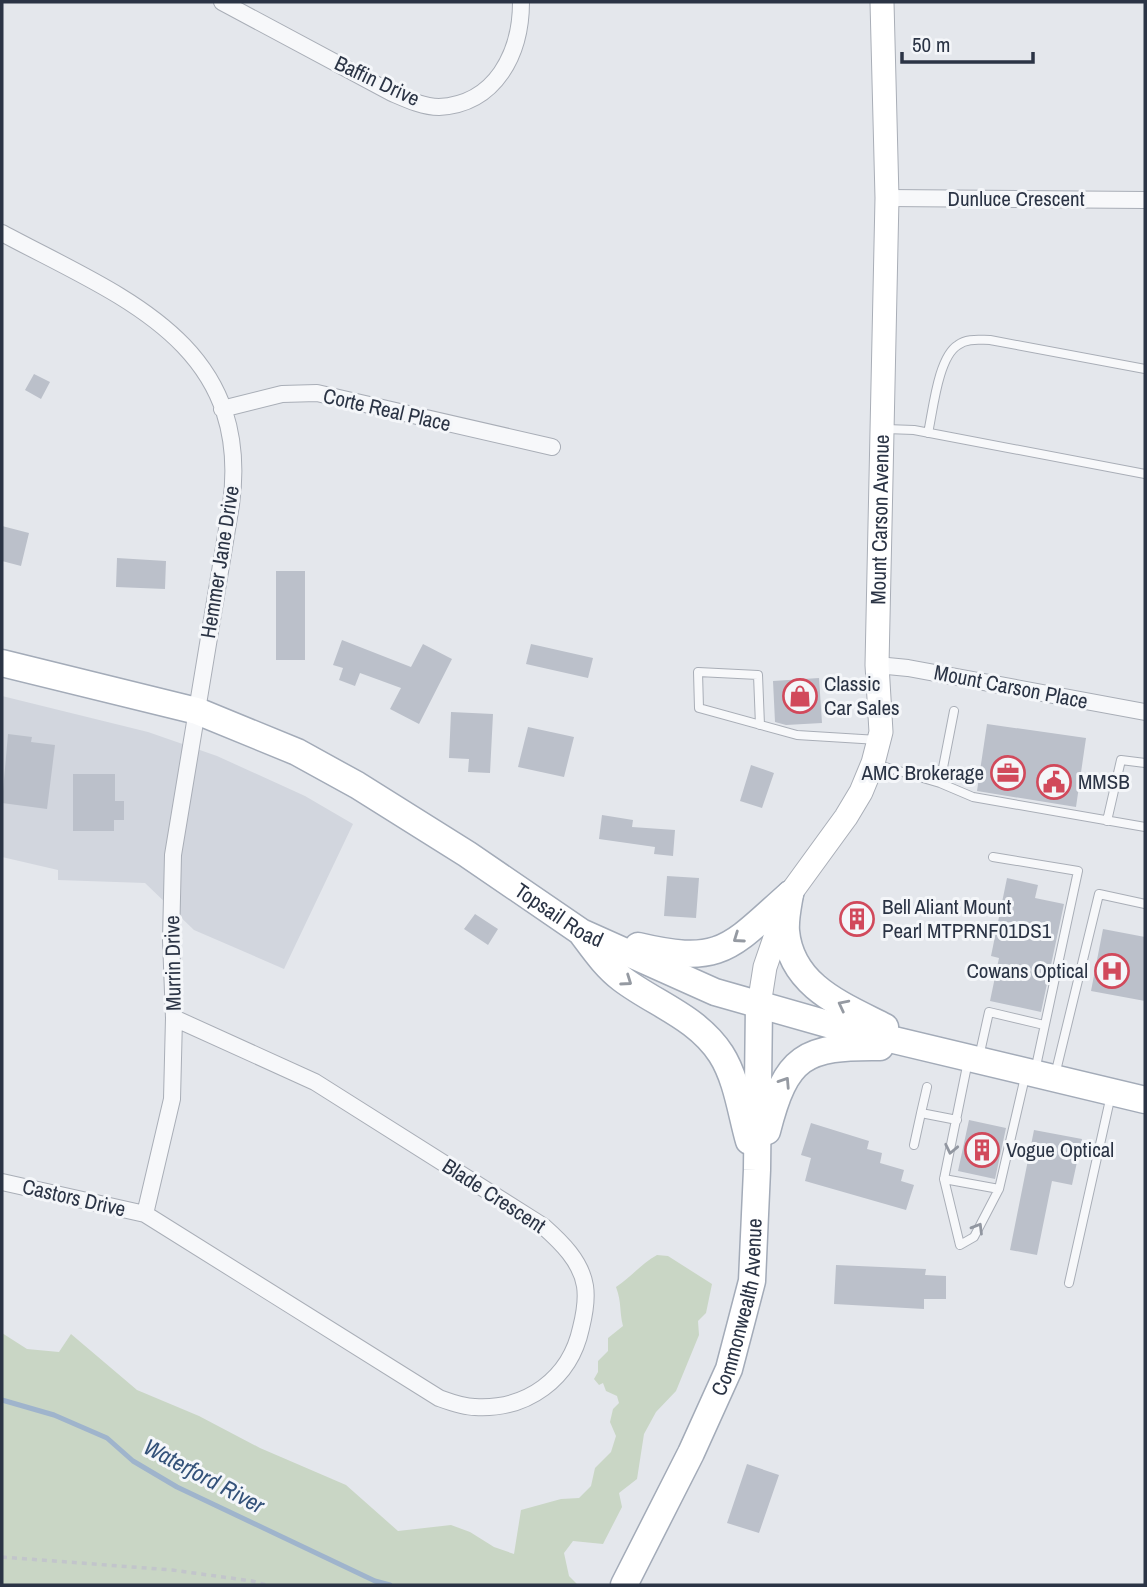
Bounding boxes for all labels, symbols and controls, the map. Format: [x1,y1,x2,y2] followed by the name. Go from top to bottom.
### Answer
[902,21,1033,65] scale bar
[912,30,950,59] text: 50 m
[330,48,424,113] street label: Baffin Drive
[948,184,1085,213] street label: Dunluce Crescent
[320,381,454,438] street label: Corte Real Place
[863,434,896,605] street label: Mount Carson Avenue
[193,484,246,640] street label: Hemmer Jane Drive
[932,657,1090,716] street label: Mount Carson Place
[824,669,900,722] place label: Classic Car Sales
[781,677,819,715] shop icon: Classic Car Sales
[989,754,1027,792] office icon: AMC Brokerage
[861,758,984,787] place label: AMC Brokerage
[1035,763,1073,801] public building icon: MMSB
[1078,767,1130,796] place label: MMSB
[509,876,608,954] street label: Topsail Road
[882,892,1052,945] place label: Bell Aliant Mount Pearl MTPRNF01DS1
[838,900,876,938] building icon: Bell Aliant Mount Pearl MTPRNF01DS1
[157,915,188,1011] street label: Murrin Drive
[733,930,746,942] one-way arrow
[1093,952,1131,990] hospital icon: Cowans Optical
[966,956,1088,985] place label: Cowans Optical
[619,973,632,986] one-way arrow
[838,1000,850,1014] one-way arrow
[776,1077,789,1090] one-way arrow
[963,1131,1001,1169] building icon: Vogue Optical
[1006,1135,1114,1164] place label: Vogue Optical
[944,1143,959,1155] one-way arrow
[437,1151,552,1240] street label: Blade Crescent
[20,1172,129,1223] street label: Castors Drive
[704,1218,769,1400] street label: Commonwealth Avenue
[970,1223,983,1236] one-way arrow
[138,1431,271,1521] water label: Waterford River

